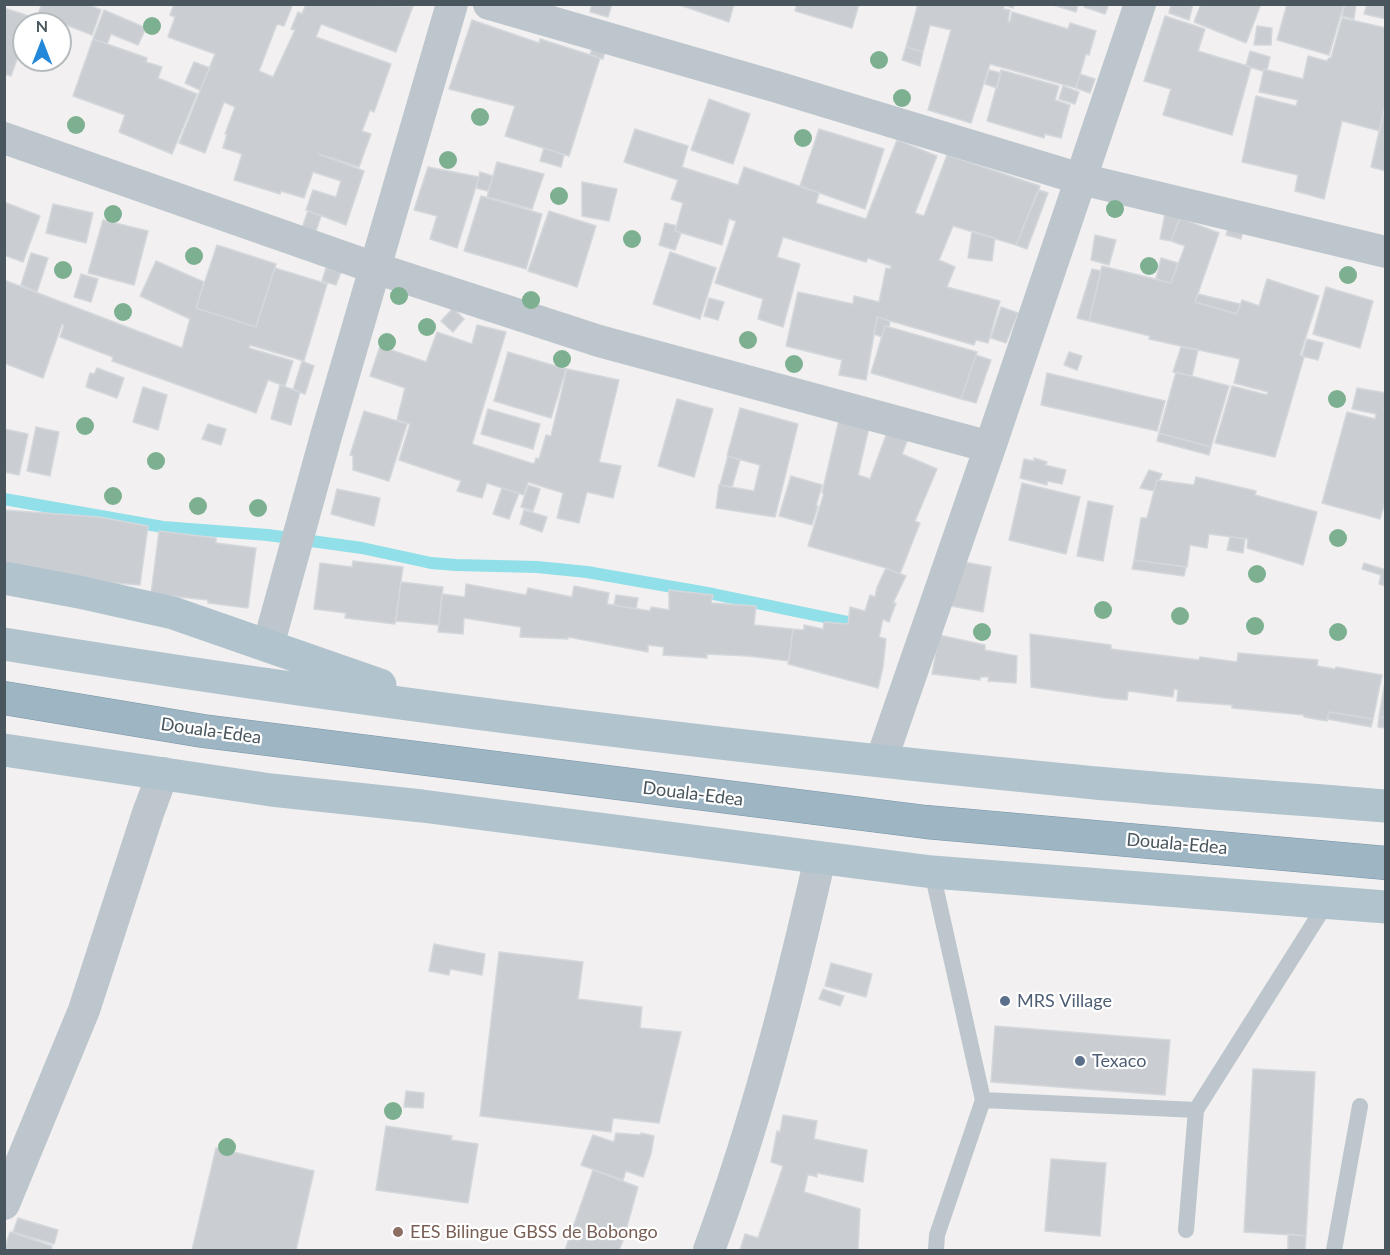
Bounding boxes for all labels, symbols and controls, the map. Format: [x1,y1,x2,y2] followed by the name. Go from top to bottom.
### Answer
[12,12,72,72] north arrow
[36,16,48,35] text: N
[159,713,263,749] street label: Douala-Edea
[641,777,745,811] street label: Douala-Edea
[1126,829,1228,859] street label: Douala-Edea
[1017,990,1112,1012] place label: MRS Village
[998,994,1012,1008] marker: MRS Village
[1092,1050,1146,1072] place label: Texaco
[1073,1054,1087,1068] marker: Texaco
[410,1221,658,1243] place label: EES Bilingue GBSS de Bobongo
[391,1225,405,1239] marker: EES Bilingue GBSS de Bobongo

